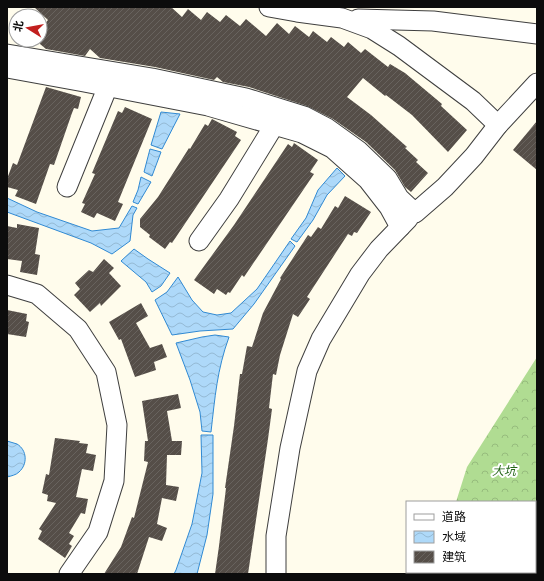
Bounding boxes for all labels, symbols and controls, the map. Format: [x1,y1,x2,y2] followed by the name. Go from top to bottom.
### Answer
[8,8,48,48] north arrow
[10,19,26,33] text: 北
[492,463,518,478] park label: 大坑
[406,501,536,573] legend
[442,509,466,524] text: 道路
[442,529,466,544] text: 水域
[442,549,466,564] text: 建筑

